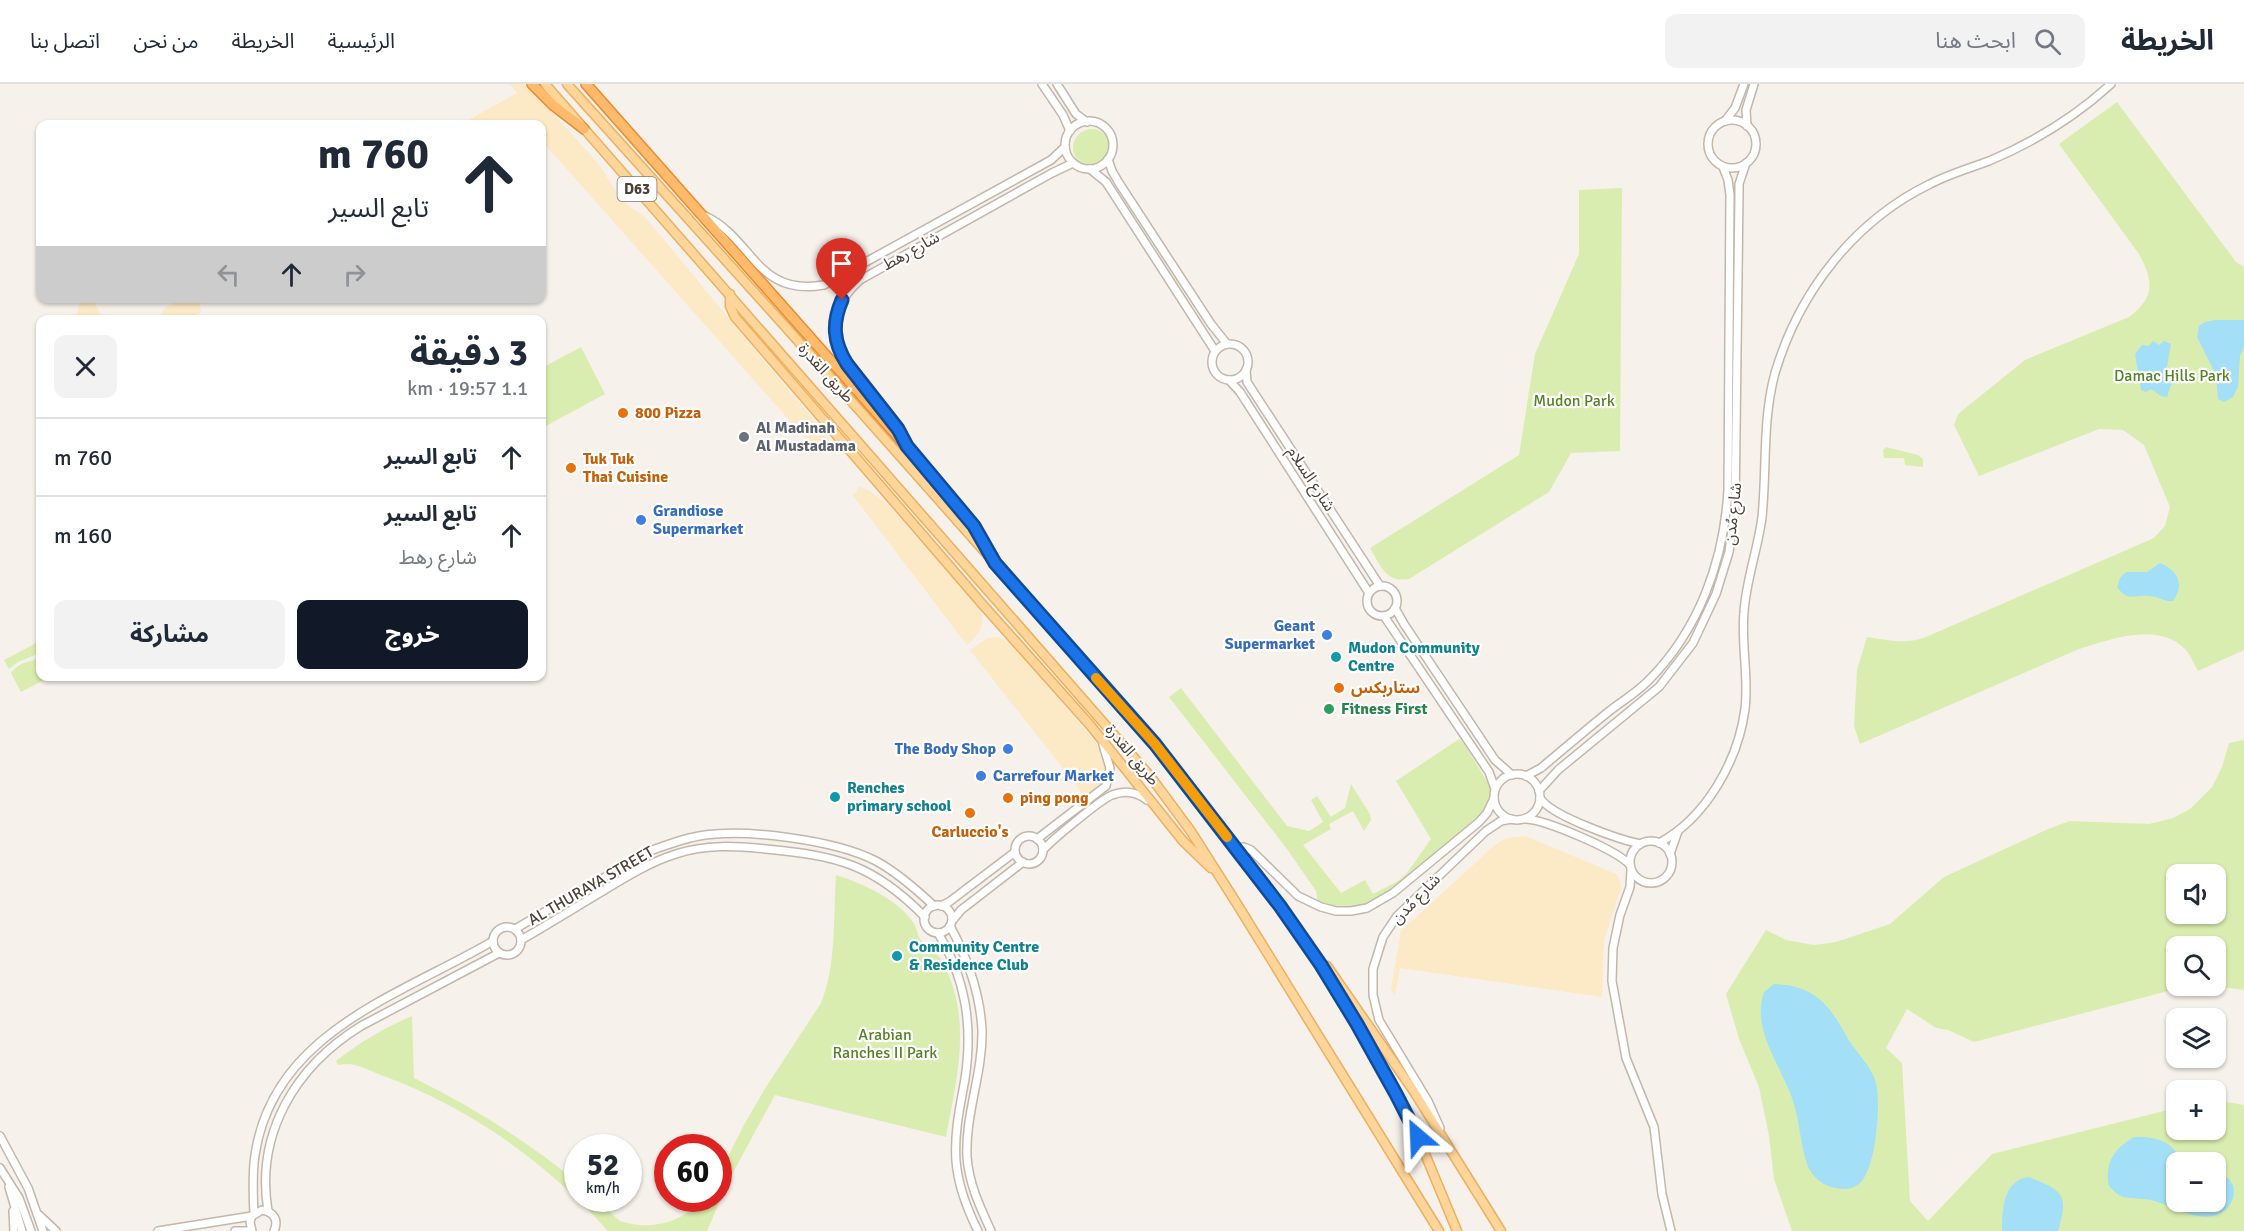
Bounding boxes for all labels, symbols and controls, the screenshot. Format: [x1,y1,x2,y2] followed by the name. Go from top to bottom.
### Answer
[1665,14,2085,68] search box
[2121,24,2214,58] text: الخريطة
[2031,25,2064,58] icon: search
[1935,27,2016,54] text: ابحث هنا
[30,28,100,54] text: اتصل بنا
[133,28,198,54] text: من نحن
[231,28,294,54] text: الخريطة
[327,28,395,54] text: الرئيسية
[318,129,429,180] text: 760 m
[450,144,528,222] icon: ahead
[618,177,656,201] road number: D63
[328,192,429,225] text: تابع السير
[879,227,944,277] street label: شارع رهط
[816,238,867,300] pin
[825,247,858,280] icon: arrive
[212,258,245,291] icon: left
[275,258,308,291] icon: ahead
[338,258,371,291] icon: right
[410,331,528,376] text: 3 دقيقة
[54,335,117,398] button: close
[794,339,858,407] street label: طريق القدرة
[2114,366,2230,386] park label: Damac Hills Park
[407,376,528,401] text: 1.1 km · 19:57
[1533,391,1615,411] park label: Mudon Park
[635,403,701,423] place label: 800 Pizza
[616,406,630,420] marker: 800 Pizza
[756,418,856,456] place label: Al Madinah Al Mustadama
[737,430,751,444] marker: Al Madinah Al Mustadama
[495,441,528,474] icon: ahead
[384,443,477,470] text: تابع السير
[1281,443,1339,516] street label: شارع السلام
[54,444,112,471] text: 760 m
[583,449,668,487] place label: Tuk Tuk Thai Cuisine
[564,461,578,475] marker: Tuk Tuk Thai Cuisine
[1720,482,1748,546] street label: شارع مُدن
[384,500,477,527] text: تابع السير
[653,501,743,539] place label: Grandiose Supermarket
[634,513,648,527] marker: Grandiose Supermarket
[495,519,528,552] icon: ahead
[54,522,112,549] text: 160 m
[399,545,477,570] text: شارع رهط
[54,600,285,669] button: مشاركة
[297,600,528,669] button: خروج
[1225,616,1315,654] place label: Geant Supermarket
[1320,628,1334,642] marker: Geant Supermarket
[1348,638,1480,676] place label: Mudon Community Centre
[1329,650,1343,664] marker: Mudon Community Centre
[1351,678,1420,698] place label: ستاربكس
[1332,681,1346,695] marker: ستاربكس
[1341,699,1427,719] place label: Fitness First
[1322,702,1336,716] marker: Fitness First
[1101,720,1164,790] street label: طريق القدرة
[895,739,996,759] place label: The Body Shop
[1001,742,1015,756] marker: The Body Shop
[993,766,1114,786] place label: Carrefour Market
[974,769,988,783] marker: Carrefour Market
[847,778,952,816] place label: Renches primary school
[1020,788,1089,808] place label: ping pong
[828,790,842,804] marker: Renches primary school
[1001,791,1015,805] marker: ping pong
[963,806,977,820] marker: Carluccio's
[932,822,1008,842] place label: Carluccio's
[525,842,658,930] street label: AL THURAYA STREET
[2166,864,2226,1212] map controls
[2166,864,2226,924] button: sound
[1387,870,1446,930] street label: شارع مُدن
[2166,936,2226,996] button: search
[909,937,1039,975] place label: Community Centre & Residence Club
[890,949,904,963] marker: Community Centre & Residence Club
[2166,1008,2226,1068] button: layers
[833,1025,937,1063] park label: Arabian Ranches II Park
[2166,1080,2226,1140] button: +
[1386,1105,1450,1169] position arrow
[654,1134,732,1212] speed limit sign: 60
[587,1147,619,1184] text: 52
[2166,1152,2226,1212] button: −
[586,1179,620,1197] text: km/h

